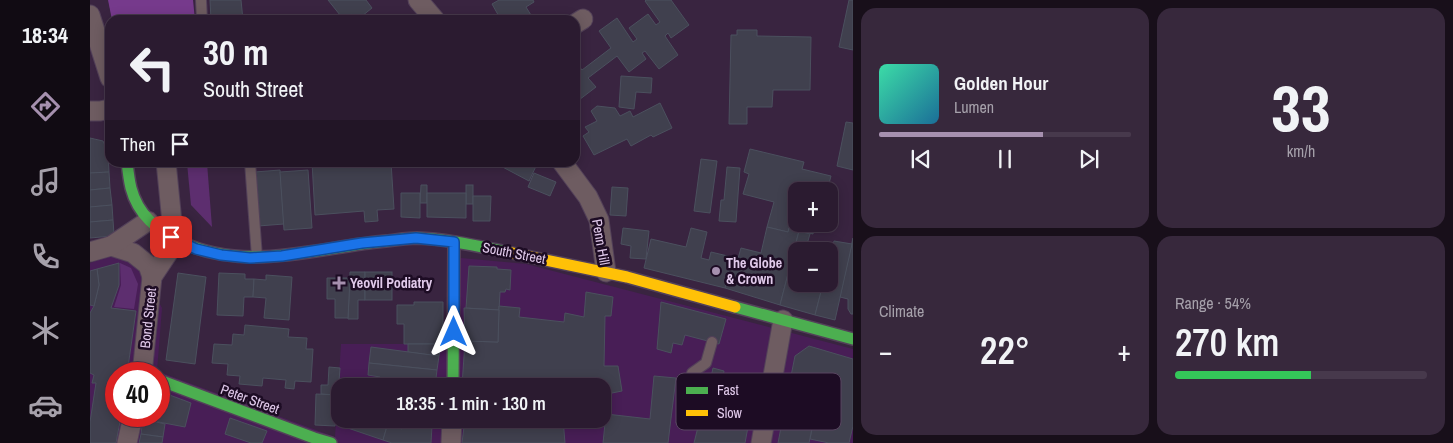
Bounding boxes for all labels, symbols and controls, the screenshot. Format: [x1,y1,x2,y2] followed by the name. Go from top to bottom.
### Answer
[22,20,68,50] text: 18:34
[203,29,268,76] text: 30 m
[120,35,185,100] icon: left
[1271,64,1331,151] text: 33
[954,70,1048,96] text: Golden Hour
[203,74,303,104] text: South Street
[28,89,63,124] icon: directions
[954,96,994,118] text: Lumen
[166,130,194,158] icon: arrive
[120,131,156,157] text: Then
[1287,140,1315,162] text: km/h
[907,145,935,173] icon: previous
[991,145,1019,173] icon: pause
[1075,145,1103,173] icon: next
[28,164,63,199] icon: music
[788,182,838,292] map controls
[788,182,838,232] button: +
[150,216,192,258] pin
[588,218,614,266] street label: Penn Hill
[157,223,185,251] icon: arrive
[481,238,547,268] street label: South Street
[28,239,63,274] icon: phone
[788,242,838,292] button: −
[726,254,782,288] place label: The Globe & Crown
[710,265,722,277] marker: The Globe & Crown
[350,274,433,292] place label: Yeovil Podiatry
[332,276,346,290] marker: Yeovil Podiatry
[136,287,160,349] street label: Bond Street
[1175,292,1251,314] text: Range · 54%
[879,300,924,322] text: Climate
[427,305,479,357] position arrow
[28,313,63,348] icon: climate
[1175,317,1279,368] text: 270 km
[980,325,1030,376] text: 22°
[879,332,892,370] text: −
[1118,332,1131,370] text: +
[105,362,170,427] speed limit sign: 40
[676,373,841,430] legend
[218,380,282,418] street label: Peter Street
[717,381,739,399] text: Fast
[28,388,63,423] icon: car
[396,390,546,416] text: 18:35 · 1 min · 130 m
[717,404,743,422] text: Slow

